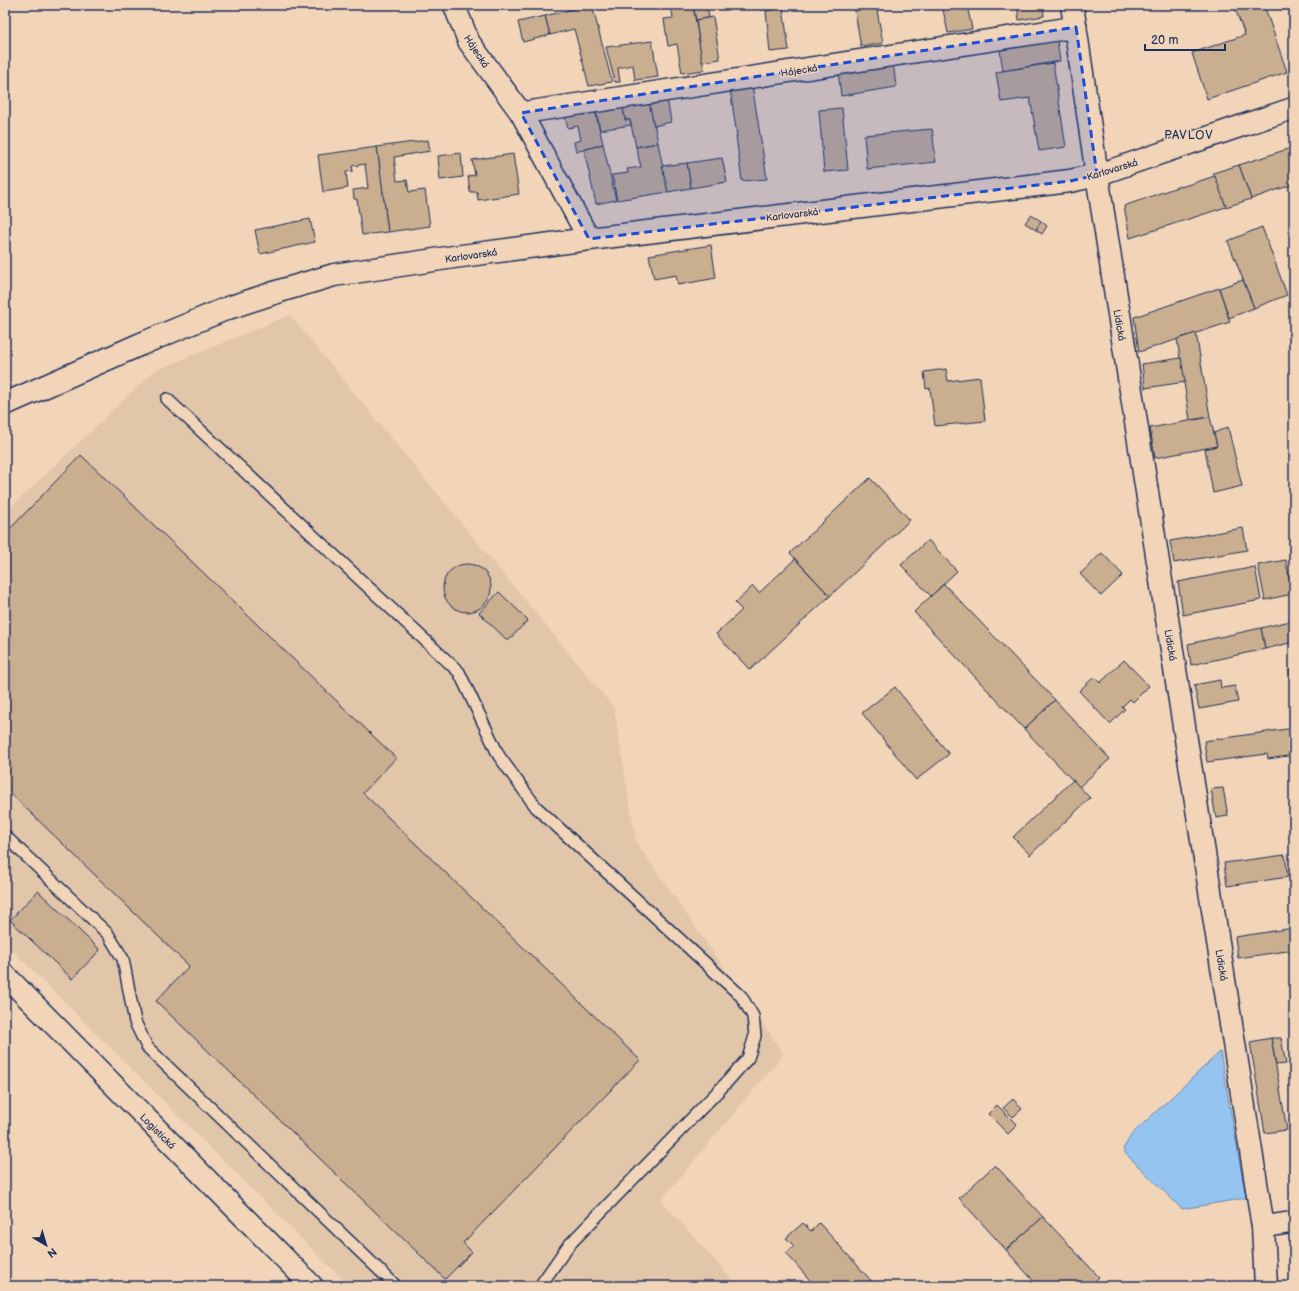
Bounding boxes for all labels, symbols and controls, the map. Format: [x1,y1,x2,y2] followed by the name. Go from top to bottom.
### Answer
[1145,26,1225,52] scale bar
[461,33,491,71] street label: Hájecká
[1151,33,1178,48] text: 20 m
[780,62,819,80] street label: Hájecká
[1164,128,1214,143] district label: PAVLOV
[1085,156,1140,183] street label: Karlovarská
[765,206,819,224] street label: Karlovarská
[444,246,498,266] street label: Karlovarská
[1111,308,1127,342] street label: Lidická
[1162,628,1178,662] street label: Lidická
[1213,948,1229,982] street label: Lidická
[137,1111,178,1152] street label: Logistická
[26,1225,66,1265] north arrow
[45,1245,59,1260] text: N

